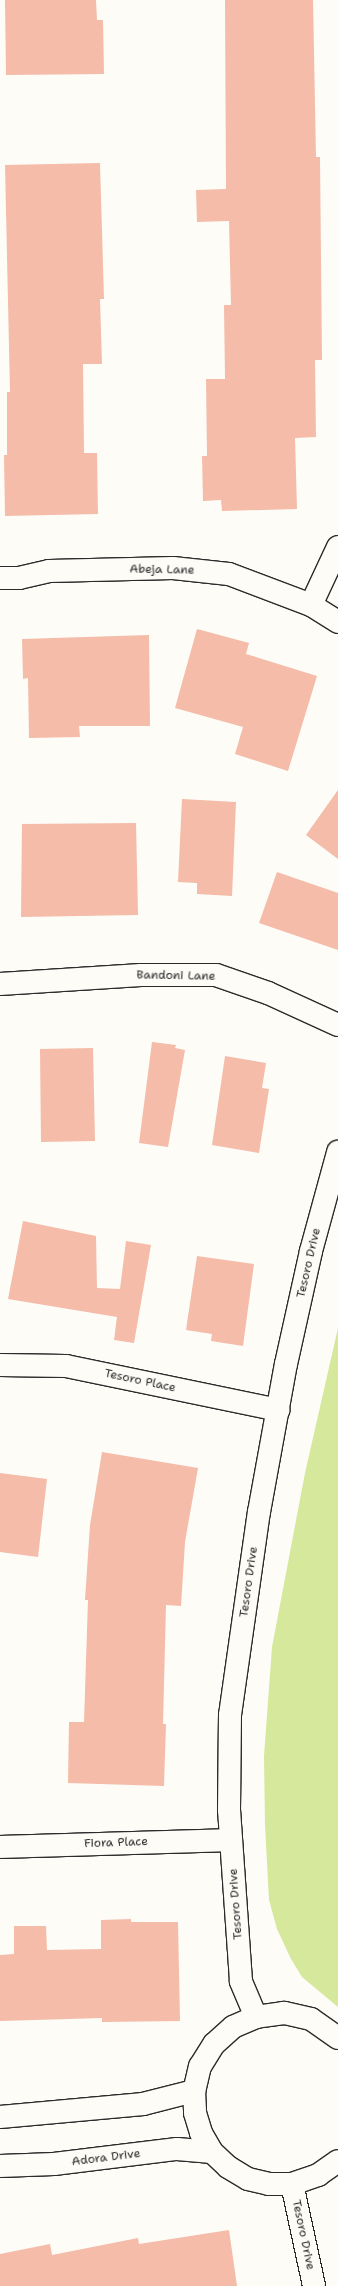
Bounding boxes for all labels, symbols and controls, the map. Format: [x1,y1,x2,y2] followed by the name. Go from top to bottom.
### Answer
[129,562,195,578] street label: Abeja Lane
[136,968,216,984] street label: Bandoni Lane
[294,1227,324,1299] street label: Tesoro Drive
[103,1366,177,1396] street label: Tesoro Place
[237,1546,261,1618] street label: Tesoro Drive
[84,1835,148,1851] street label: Fiora Place
[226,1868,246,1940] street label: Tesoro Drive
[71,2147,141,2169] street label: Adora Drive
[289,2199,317,2271] street label: Tesoro Drive

